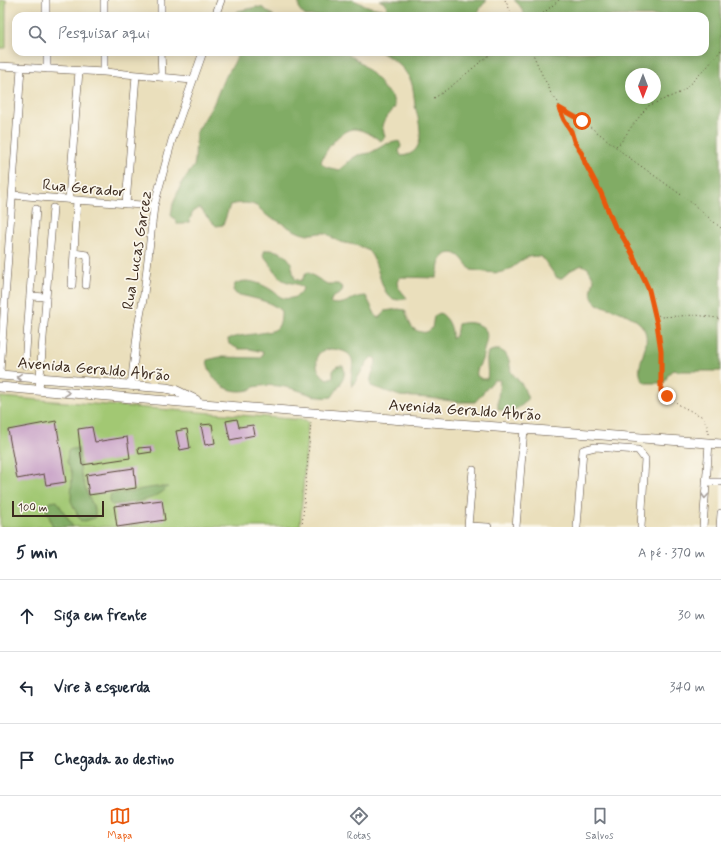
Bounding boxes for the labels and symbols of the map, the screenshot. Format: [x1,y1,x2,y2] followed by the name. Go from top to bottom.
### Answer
[625,68,661,104] north arrow
[573,112,591,130] route start
[41,174,126,203] street label: Rua Gerador
[118,189,157,311] street label: Rua Lucas Garcez
[17,352,171,387] street label: Avenida Geraldo Abrão
[16,372,22,381] one-way arrow
[658,387,676,405] route end
[64,388,70,397] one-way arrow
[388,395,542,426] street label: Avenida Geraldo Abrão
[701,493,710,499] one-way arrow
[12,499,104,518] scale bar

